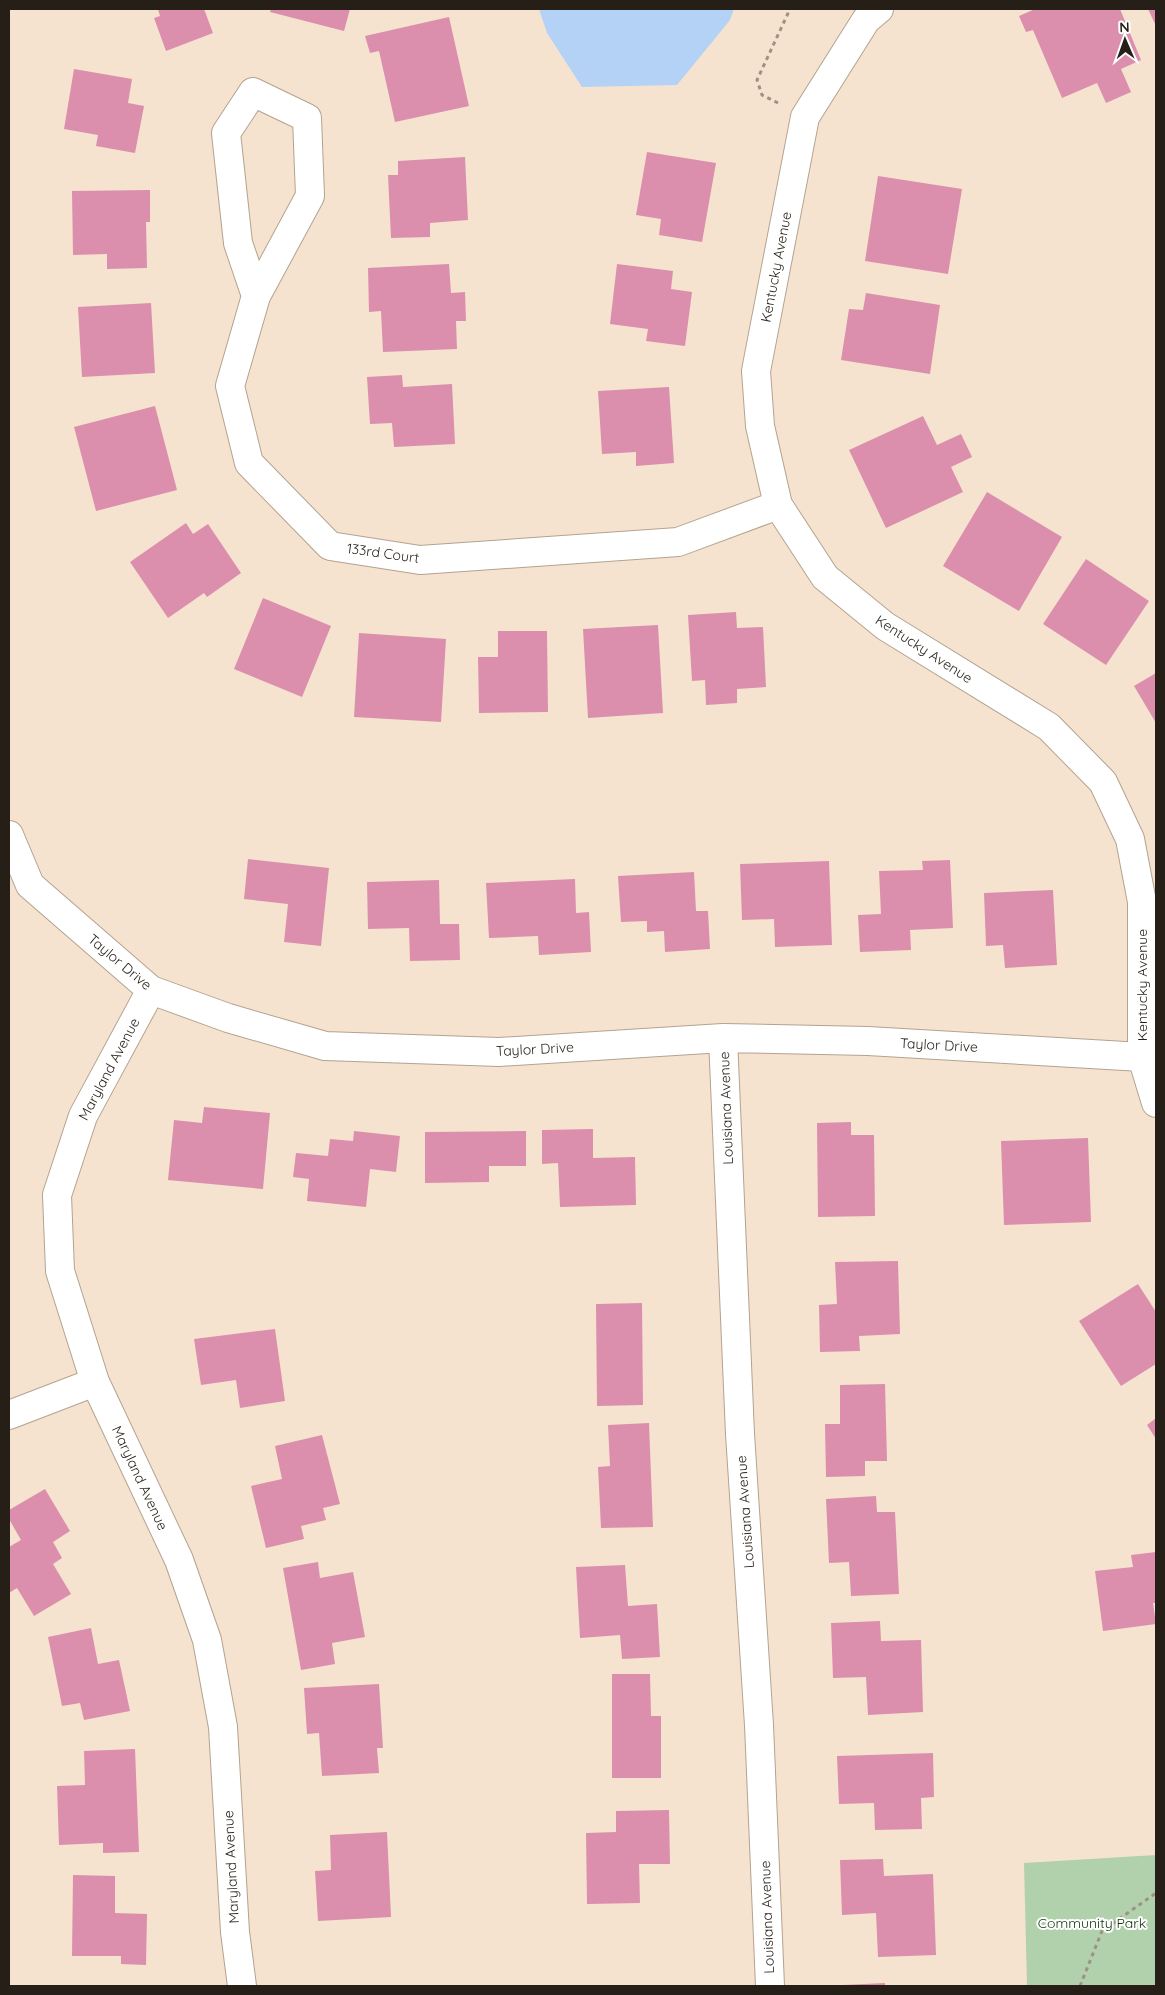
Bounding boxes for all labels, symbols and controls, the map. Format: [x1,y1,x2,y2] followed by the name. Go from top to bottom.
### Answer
[1100,15,1150,65] north arrow
[1119,18,1130,36] text: N
[756,210,796,324] street label: Kentucky Avenue
[346,539,421,567] street label: 133rd Court
[872,611,976,687] street label: Kentucky Avenue
[1133,929,1151,1041] street label: Kentucky Avenue
[84,930,156,994] street label: Taylor Drive
[74,1015,144,1123] street label: Maryland Avenue
[900,1034,978,1056] street label: Taylor Drive
[496,1038,574,1060] street label: Taylor Drive
[715,1051,737,1165] street label: Louisiana Avenue
[108,1423,172,1533] street label: Maryland Avenue
[732,1455,758,1569] street label: Louisiana Avenue
[219,1810,243,1924] street label: Maryland Avenue
[756,1860,778,1974] street label: Louisiana Avenue
[1038,1914,1146,1932] park label: Community Park

